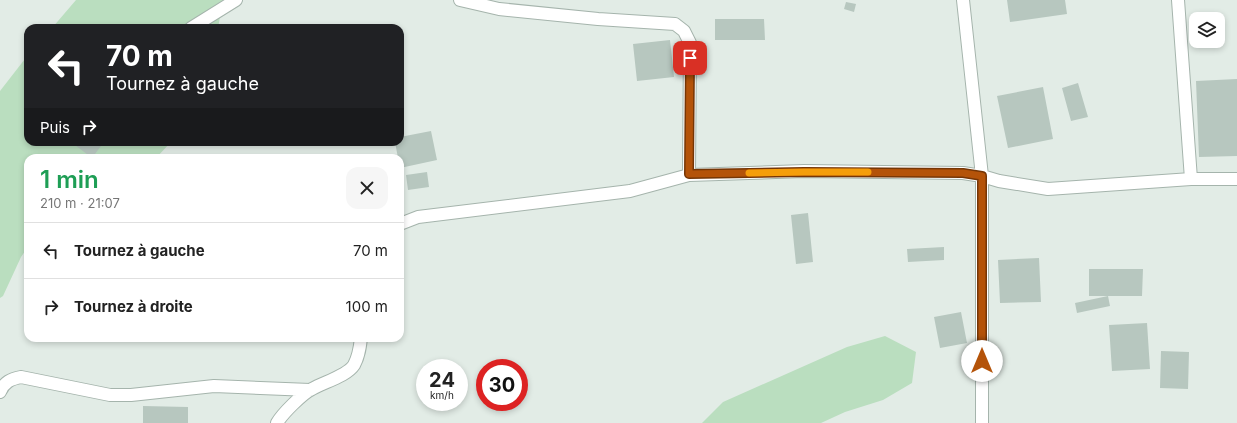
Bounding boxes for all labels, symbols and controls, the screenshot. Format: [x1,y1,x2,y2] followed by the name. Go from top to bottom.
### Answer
[1189,12,1225,48] map controls
[1189,12,1225,48] button: layers
[106,39,173,73] text: 70 m
[40,40,92,92] icon: left
[673,41,707,75] pin
[679,47,701,69] icon: arrive
[106,73,259,94] text: Tournez à gauche
[78,116,100,138] icon: right
[40,118,70,137] text: Puis
[40,165,99,194] text: 1 min
[346,167,388,209] button: close
[40,195,120,211] text: 210 m · 21:07
[40,240,62,262] icon: left
[74,241,205,260] text: Tournez à gauche
[353,241,388,260] text: 70 m
[40,296,62,318] icon: right
[74,297,193,316] text: Tournez à droite
[346,297,388,316] text: 100 m
[961,340,1003,382] position arrow
[476,359,528,411] speed limit sign: 30
[429,368,455,392] text: 24
[430,389,454,401] text: km/h

